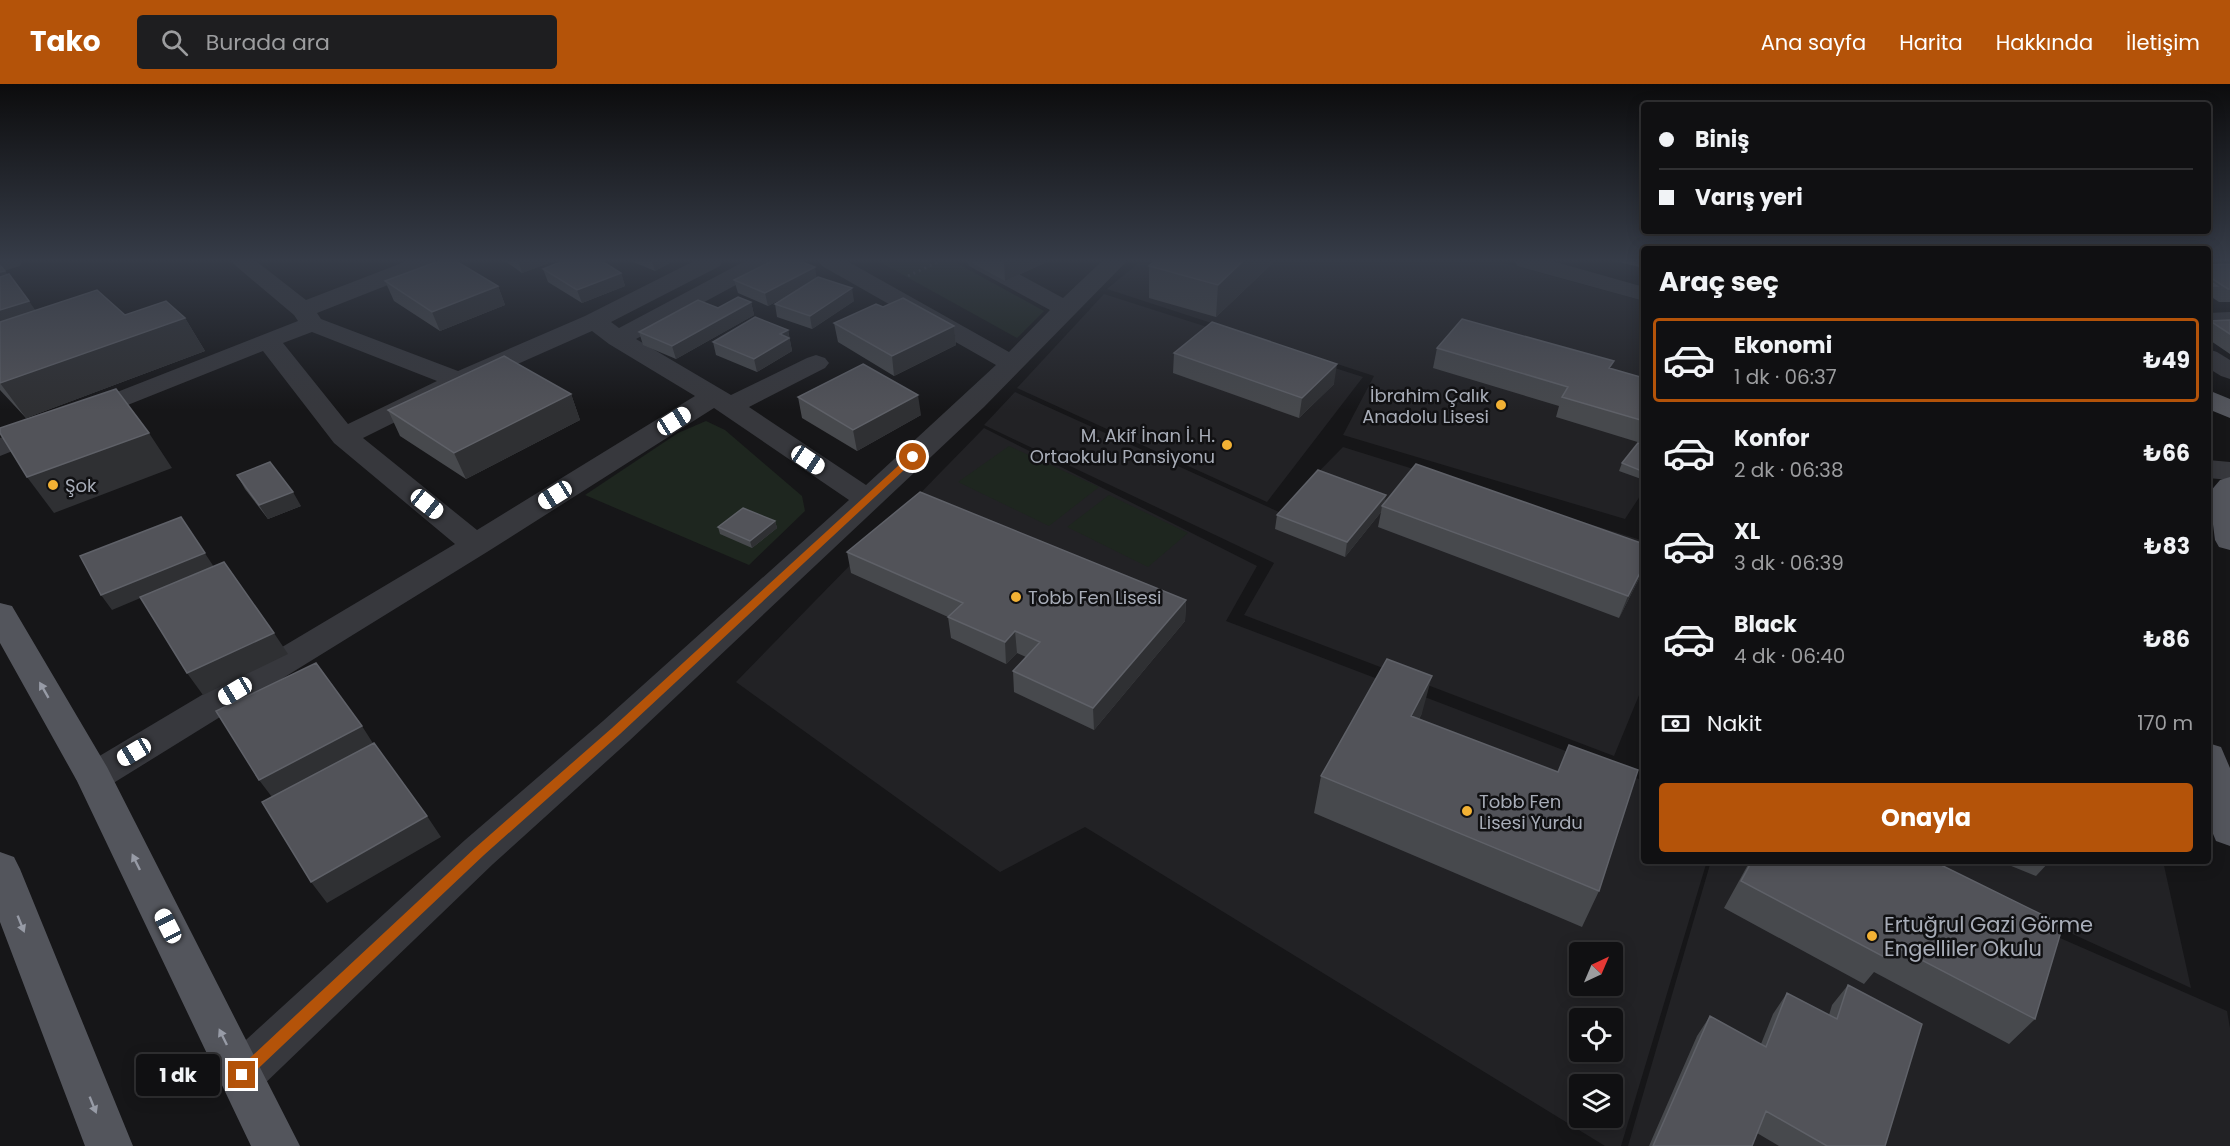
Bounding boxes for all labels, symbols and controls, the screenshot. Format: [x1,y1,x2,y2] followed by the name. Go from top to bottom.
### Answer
[137,15,557,69] search box
[30,22,101,61] text: Tako
[158,26,191,59] icon: search
[206,27,330,58] text: Burada ara
[1761,28,1866,57] text: Ana sayfa
[1899,28,1963,57] text: Harita
[1996,28,2093,57] text: Hakkında
[2126,28,2200,57] text: İletişim
[1695,124,1750,155] text: Biniş
[1695,182,1803,213] text: Varış yeri
[1659,263,1779,300] text: Araç seç
[1734,330,1832,361] text: Ekonomi
[1662,333,1716,387] icon: car
[2143,345,2190,376] text: ₺49
[1734,363,1837,391] text: 1 dk · 06:37
[1362,383,1490,429] place label: İbrahim Çalık Anadolu Lisesi
[1494,398,1508,412] marker: İbrahim Çalık Anadolu Lisesi
[654,404,694,438] car
[1030,423,1215,469] place label: M. Akif İnan İ. H. Ortaokulu Pansiyonu
[1734,423,1810,454] text: Konfor
[1662,426,1716,480] icon: car
[1220,438,1234,452] marker: M. Akif İnan İ. H. Ortaokulu Pansiyonu
[2144,438,2190,469] text: ₺66
[788,442,828,478] car
[899,443,926,470] route start
[1734,456,1844,484] text: 2 dk · 06:38
[65,473,97,498] place label: Şok
[46,478,60,492] marker: Şok
[535,478,575,512] car
[407,486,447,522] car
[1734,516,1760,547] text: XL
[1662,519,1716,573] icon: car
[2144,531,2190,562] text: ₺83
[1734,549,1844,577] text: 3 dk · 06:39
[1028,585,1162,610] place label: Tobb Fen Lisesi
[1009,590,1023,604] marker: Tobb Fen Lisesi
[1734,609,1797,640] text: Black
[1662,612,1716,666] icon: car
[2143,624,2190,655] text: ₺86
[1734,642,1845,670] text: 4 dk · 06:40
[215,674,255,708] car
[39,681,49,698] one-way arrow
[1659,707,1692,740] icon: cash
[1707,708,1762,739] text: Nakit
[2137,709,2193,737] text: 170 m
[114,735,154,769] car
[1659,783,2193,852] button: Onayla
[1479,789,1583,835] place label: Tobb Fen Lisesi Yurdu
[1460,804,1474,818] marker: Tobb Fen Lisesi Yurdu
[132,854,141,871] one-way arrow
[152,906,184,946] car
[1884,910,2093,963] place label: Ertuğrul Gazi Görme Engelliler Okulu
[17,915,27,933] one-way arrow
[1865,929,1879,943] marker: Ertuğrul Gazi Görme Engelliler Okulu
[1569,942,1623,996] north arrow
[1569,942,1623,1128] map controls
[1569,1008,1623,1062] button: locate
[218,1028,228,1046] one-way arrow
[137,1054,221,1096] callout: 1 dk
[159,1061,197,1089] text: 1 dk
[228,1061,255,1088] route end
[1569,1074,1623,1128] button: layers
[88,1097,98,1115] one-way arrow

